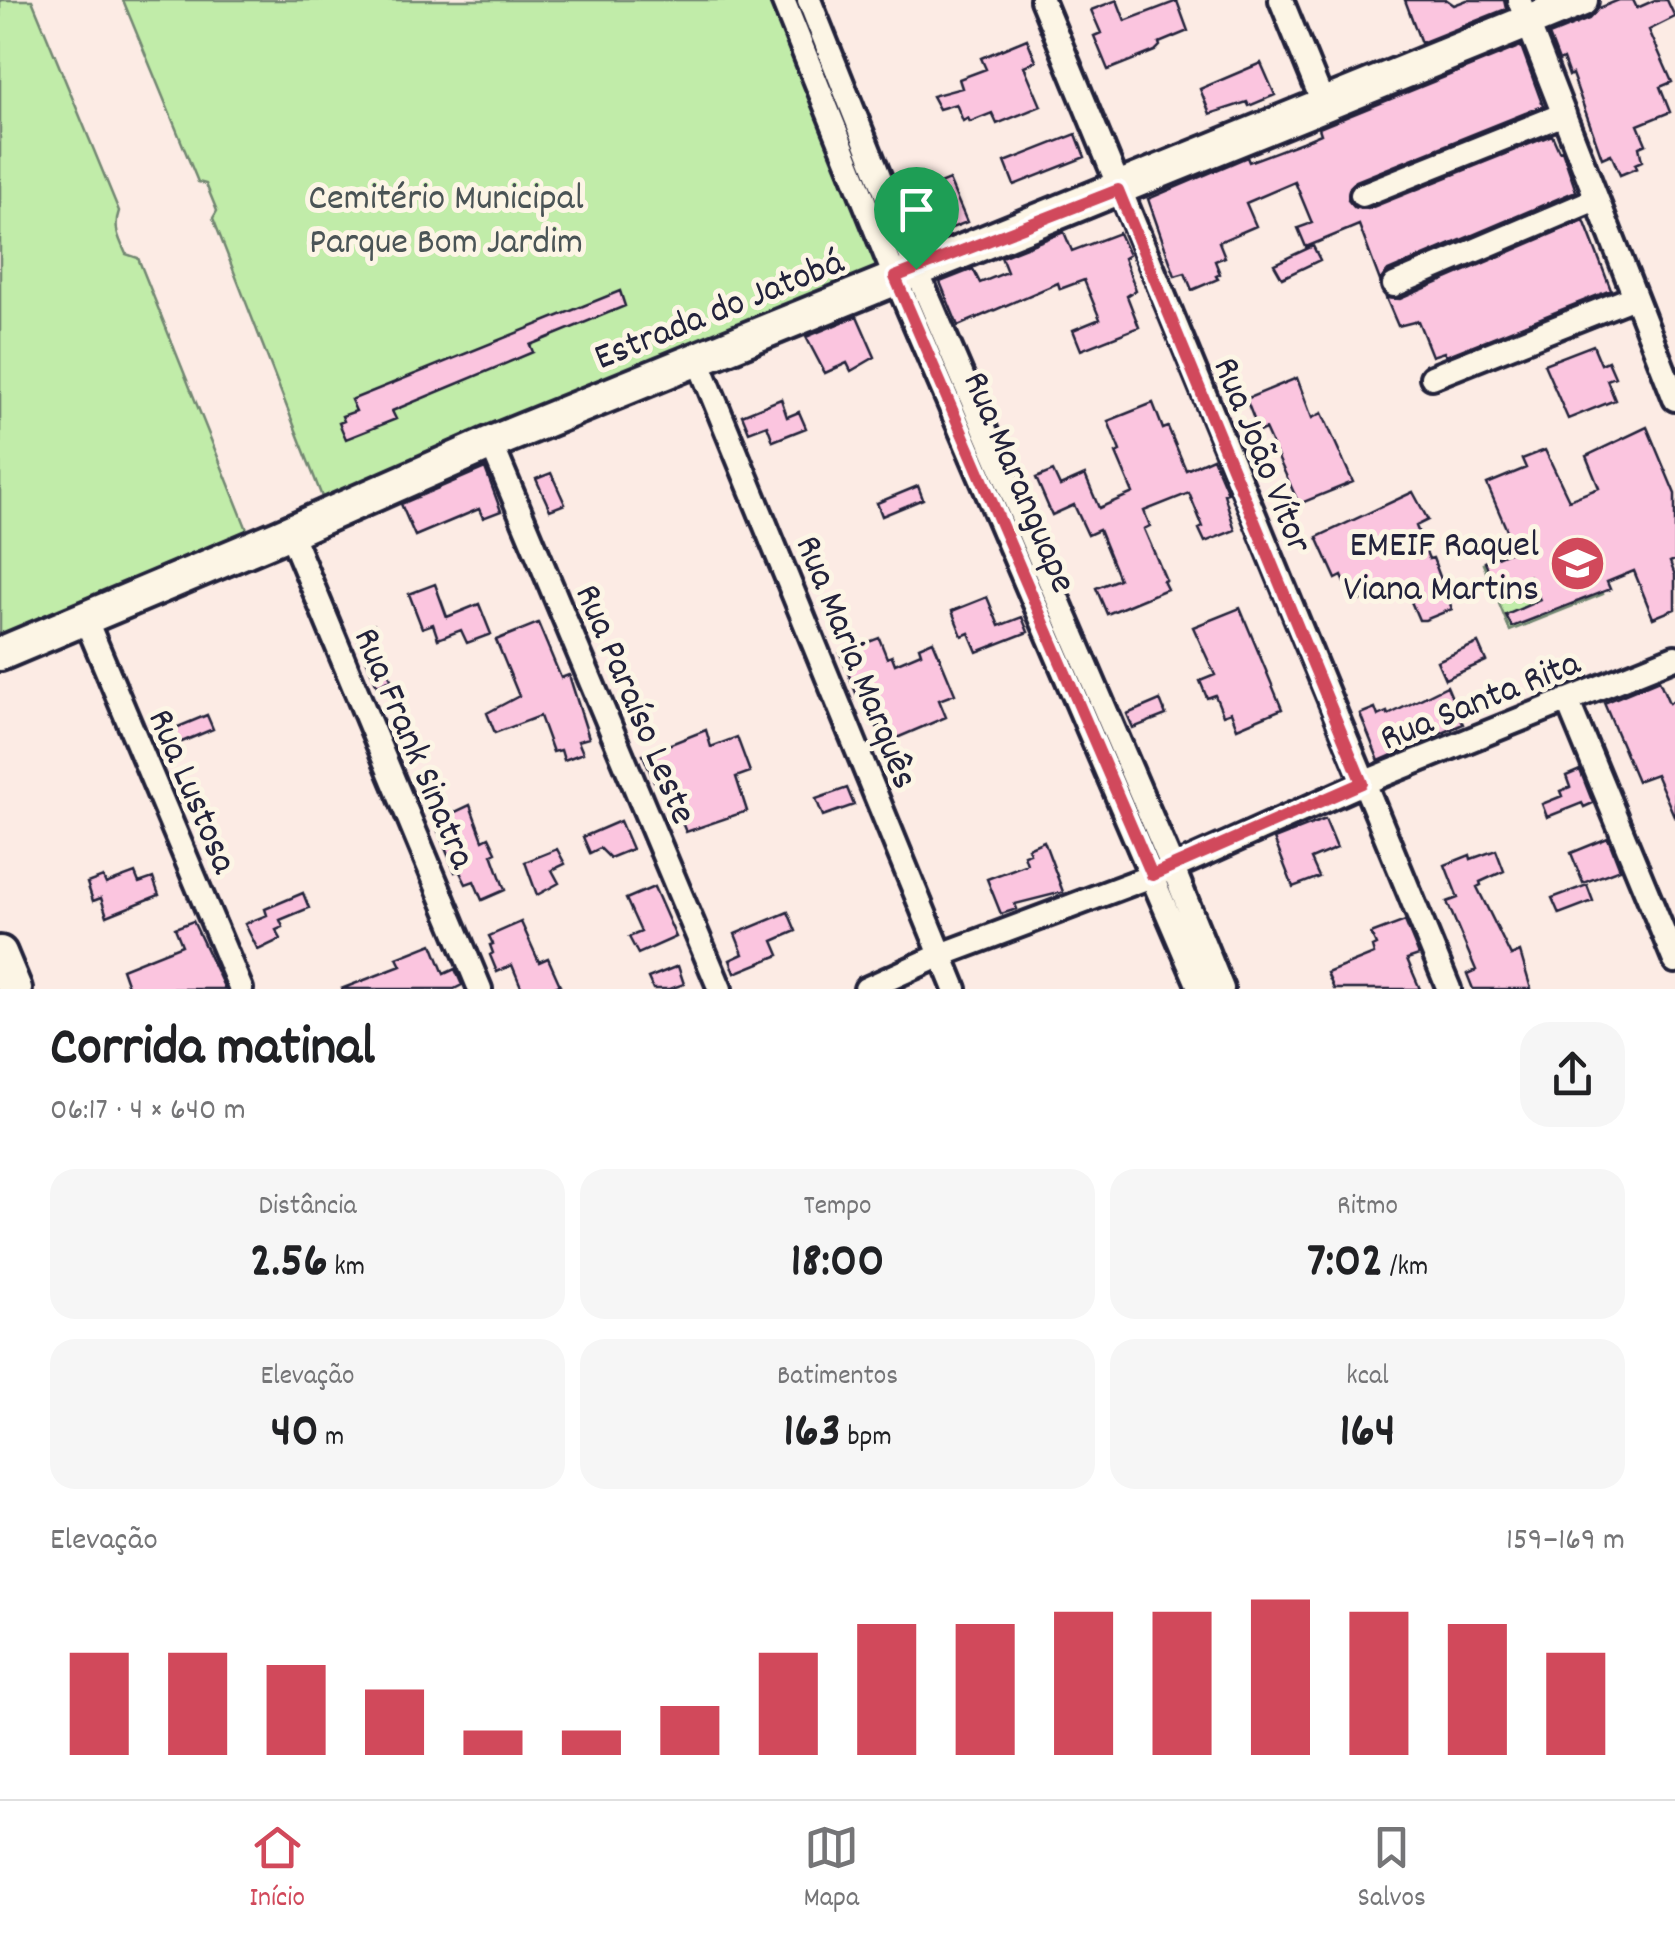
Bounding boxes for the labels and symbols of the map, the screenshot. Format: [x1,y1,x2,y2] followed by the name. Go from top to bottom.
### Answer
[874,167,959,270] pin
[308,173,584,272] park label: Cemitério Municipal Parque Bom Jardim
[587,237,853,387] street label: Estrada do Jatobá
[1196,350,1324,562] street label: Rua João Vítor
[946,364,1088,603] street label: Rua Maranguape
[1343,520,1539,619] place label: EMEIF Raquel Viana Martins
[778,528,930,798] street label: Rua Maria Marquês
[1548,534,1608,594] school or university icon: EMEIF Raquel Viana Martins
[558,577,708,834] street label: Rua Paraíso Leste
[336,620,488,879] street label: Rua Frank Sinatra
[1373,638,1590,768] street label: Rua Santa Rita
[131,701,250,884] street label: Rua Lustosa

